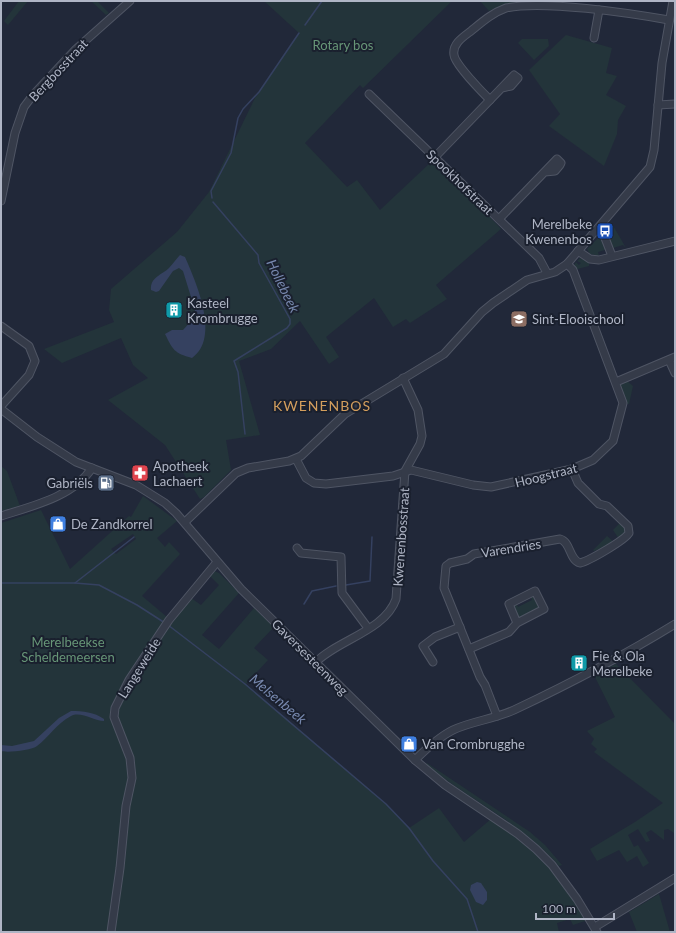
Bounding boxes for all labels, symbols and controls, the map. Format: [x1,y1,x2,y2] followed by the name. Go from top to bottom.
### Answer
[25,35,91,104] street label: Bergbosstraat
[313,37,374,53] park label: Rotary bos
[423,146,497,218] street label: Spookhofstraat
[525,216,592,247] place label: Merelbeke Kwenenbos
[595,221,615,241] bus stop icon: Merelbeke Kwenenbos
[263,256,304,316] water label: Hollebeek
[187,295,258,326] place label: Kasteel Krombrugge
[164,300,184,320] building icon: Kasteel Krombrugge
[509,309,529,329] school or university icon: Sint-Elooischool
[532,311,624,327] place label: Sint-Elooischool
[273,397,371,414] district label: KWENENBOS
[153,458,209,489] place label: Apotheek Lachaert
[513,459,579,490] street label: Hoogstraat
[130,463,150,483] pharmacy icon: Apotheek Lachaert
[96,473,116,493] fuel station icon: Gabriëls
[46,475,93,491] place label: Gabriëls
[390,487,412,587] street label: Kwenenbosstraat
[48,514,68,534] shop icon: De Zandkorrel
[71,516,153,532] place label: De Zandkorrel
[480,535,543,561] street label: Varendries
[269,616,352,699] street label: Gaversesteenweg
[21,634,115,665] park label: Merelbeekse Scheldemeersen
[114,635,164,701] street label: Langeweide
[592,648,653,679] place label: Fie & Ola Merelbeke
[569,653,589,673] building icon: Fie & Ola Merelbeke
[246,670,310,727] water label: Melsenbeek
[399,734,419,754] shop icon: Van Crombrugghe
[422,736,525,752] place label: Van Crombrugghe
[536,895,614,921] scale bar
[542,901,576,916] text: 100 m

